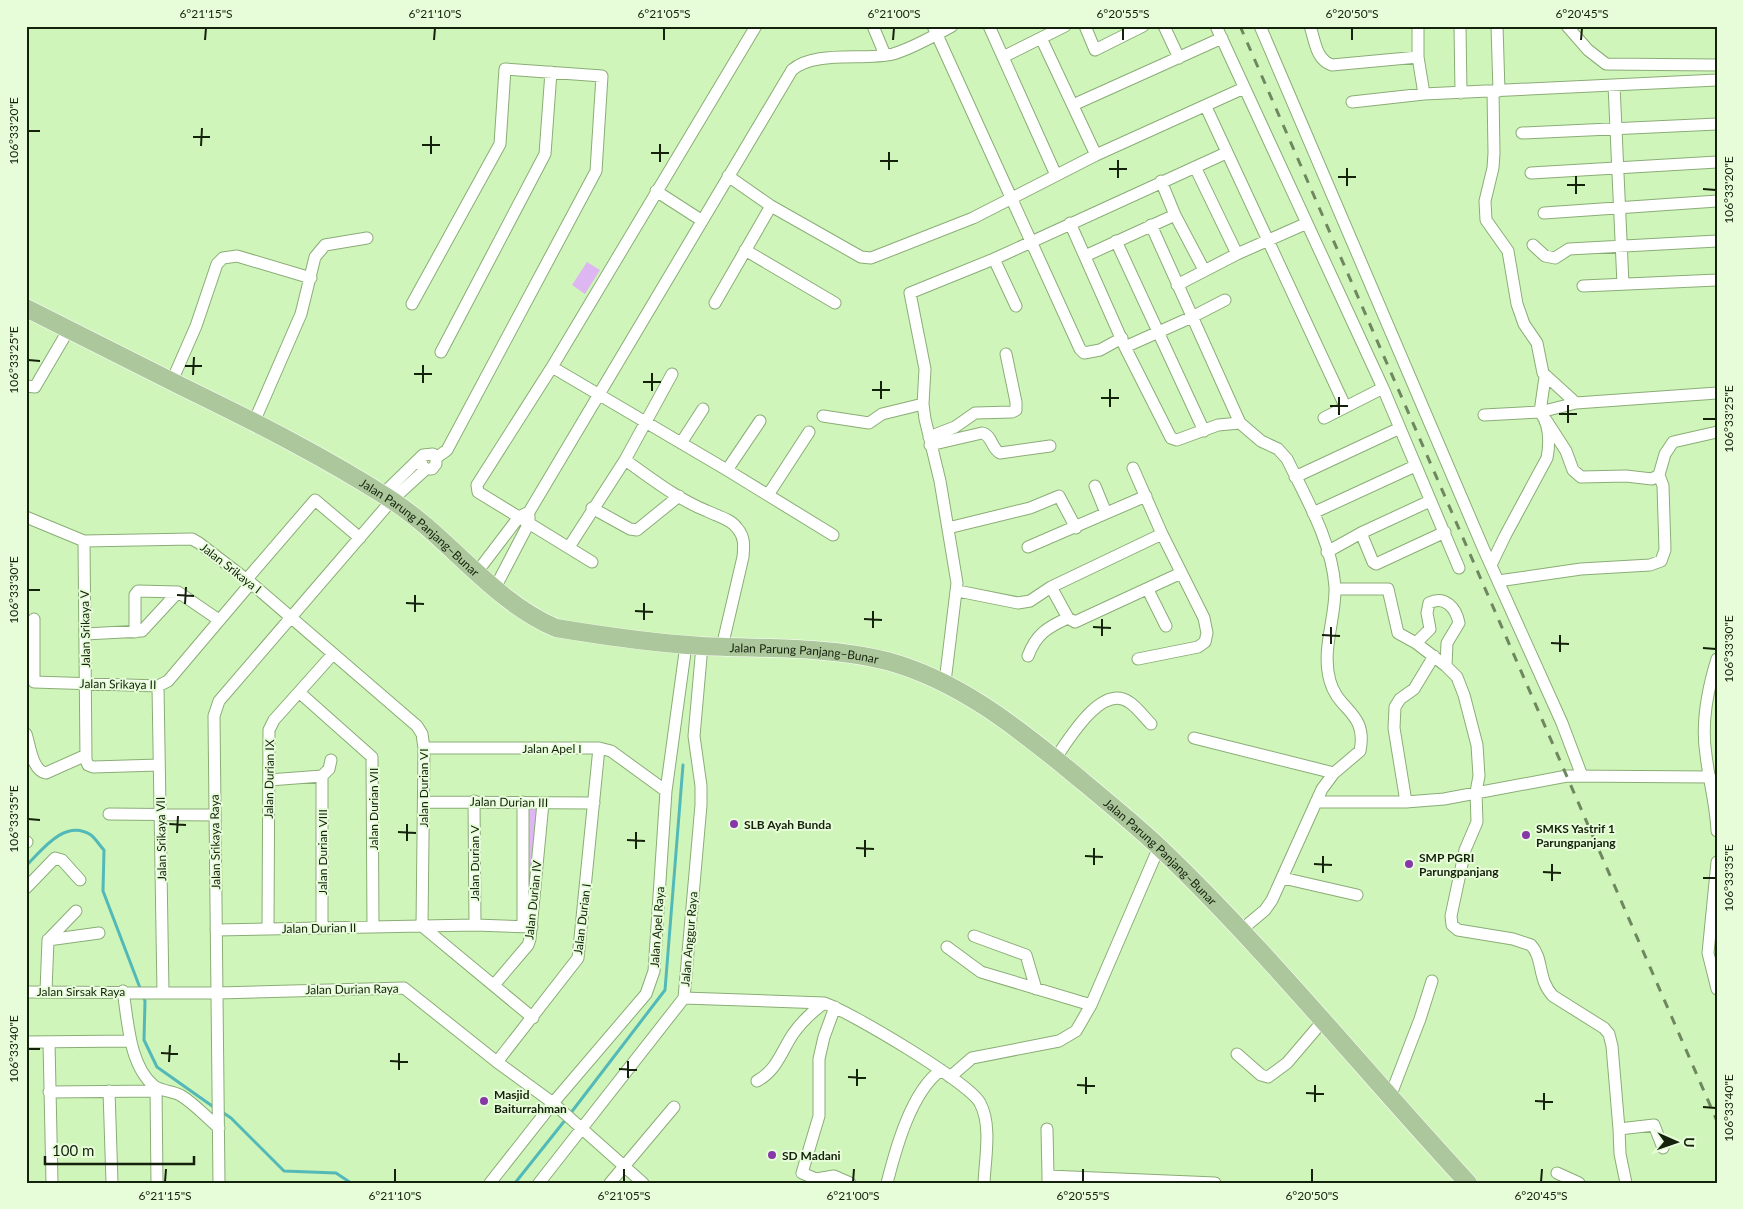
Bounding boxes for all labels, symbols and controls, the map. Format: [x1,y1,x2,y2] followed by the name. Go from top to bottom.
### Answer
[179,6,233,21] text: 6°21'15"S
[408,6,462,21] text: 6°21'10"S
[637,6,691,21] text: 6°21'05"S
[867,6,921,21] text: 6°21'00"S
[1096,6,1150,21] text: 6°20'55"S
[1325,6,1379,21] text: 6°20'50"S
[1555,6,1609,21] text: 6°20'45"S
[6,97,21,165] text: 106°33'20"E
[1721,156,1736,224] text: 106°33'20"E
[6,326,21,394] text: 106°33'25"E
[1721,385,1736,453] text: 106°33'25"E
[357,475,483,580] street label: Jalan Parung Panjang–Bunar
[197,540,265,596] street label: Jalan Srikaya I
[6,556,21,624] text: 106°33'30"E
[77,589,93,668] street label: Jalan Srikaya V
[1721,615,1736,683] text: 106°33'30"E
[729,640,881,666] street label: Jalan Parung Panjang–Bunar
[80,676,156,692] street label: Jalan Srikaya II
[261,739,277,819] street label: Jalan Durian IX
[522,741,582,756] street label: Jalan Apel I
[416,748,431,828] street label: Jalan Durian VI
[366,768,381,850] street label: Jalan Durian VII
[6,785,21,853] text: 106°33'35"E
[207,794,223,890] street label: Jalan Srikaya Raya
[470,794,548,810] street label: Jalan Durian III
[1101,795,1221,908] street label: Jalan Parung Panjang–Bunar
[153,797,169,881] street label: Jalan Srikaya VII
[315,809,330,895] street label: Jalan Durian VIII
[744,817,831,832] place label: SLB Ayah Bunda
[728,818,740,830] marker: SLB Ayah Bunda
[1536,821,1616,850] place label: SMKS Yastrif 1 Parungpanjang
[467,824,482,901] street label: Jalan Durian V
[1520,829,1532,841] marker: SMKS Yastrif 1 Parungpanjang
[1721,844,1736,912] text: 106°33'35"E
[1419,850,1499,879] place label: SMP PGRI Parungpanjang
[1403,858,1415,870] marker: SMP PGRI Parungpanjang
[521,859,545,940] street label: Jalan Durian IV
[570,883,594,955] street label: Jalan Durian I
[647,886,667,968] street label: Jalan Apel Raya
[677,891,701,987] street label: Jalan Anggur Raya
[281,920,357,936] street label: Jalan Durian II
[305,981,399,997] street label: Jalan Durian Raya
[37,984,125,999] street label: Jalan Sirsak Raya
[6,1015,21,1083] text: 106°33'40"E
[1721,1074,1736,1142] text: 106°33'40"E
[494,1087,567,1116] place label: Masjid Baiturrahman
[478,1095,490,1107] marker: Masjid Baiturrahman
[1650,1116,1700,1166] north arrow
[45,1134,194,1166] scale bar
[1681,1137,1698,1148] text: U
[52,1141,94,1159] text: 100 m
[782,1148,841,1163] place label: SD Madani
[766,1149,778,1161] marker: SD Madani
[138,1188,192,1203] text: 6°21'15"S
[368,1188,422,1203] text: 6°21'10"S
[597,1188,651,1203] text: 6°21'05"S
[826,1188,880,1203] text: 6°21'00"S
[1056,1188,1110,1203] text: 6°20'55"S
[1285,1188,1339,1203] text: 6°20'50"S
[1514,1188,1568,1203] text: 6°20'45"S

